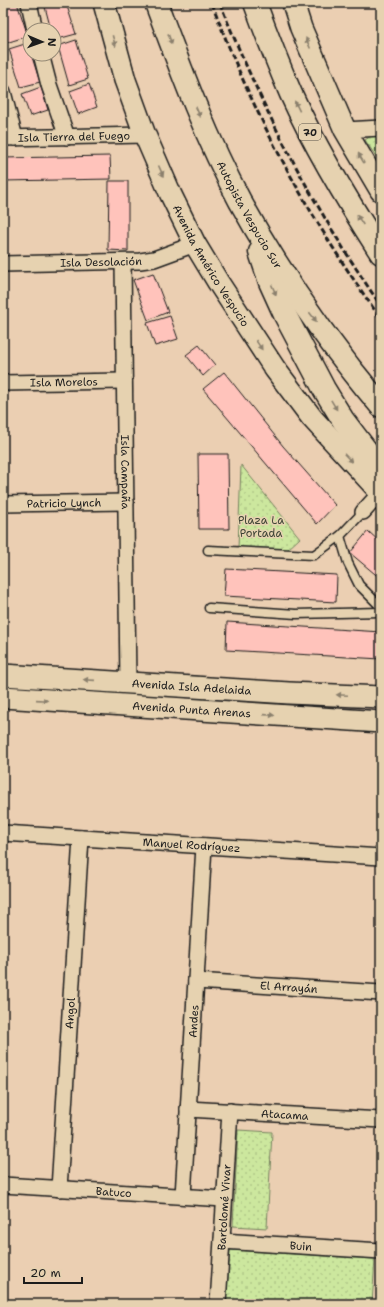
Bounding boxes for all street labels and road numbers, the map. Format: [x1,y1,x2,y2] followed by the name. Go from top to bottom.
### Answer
[299,124,321,140] road number: 70
[18,128,131,145] street label: Isla Tierra del Fuego
[213,159,286,272] street label: Autopista Vespucio Sur
[169,202,253,330] street label: Avenida Américo Vespucio
[60,253,142,270] street label: Isla Desolación
[30,374,98,390] street label: Isla Morelos
[118,435,133,510] street label: Isla Campaña
[27,495,101,511] street label: Patricio Lynch
[131,676,252,698] street label: Avenida Isla Adelaida
[132,698,251,721] street label: Avenida Punta Arenas
[142,834,241,856] street label: Manuel Rodríguez
[260,978,318,996] street label: El Arrayán
[62,997,79,1029] street label: Angol
[185,1004,202,1038] street label: Andes
[261,1106,309,1123] street label: Atacama
[214,1164,234,1251] street label: Bartolomé Vivar
[95,1183,133,1201] street label: Batuco
[289,1238,313,1254] street label: Buin

